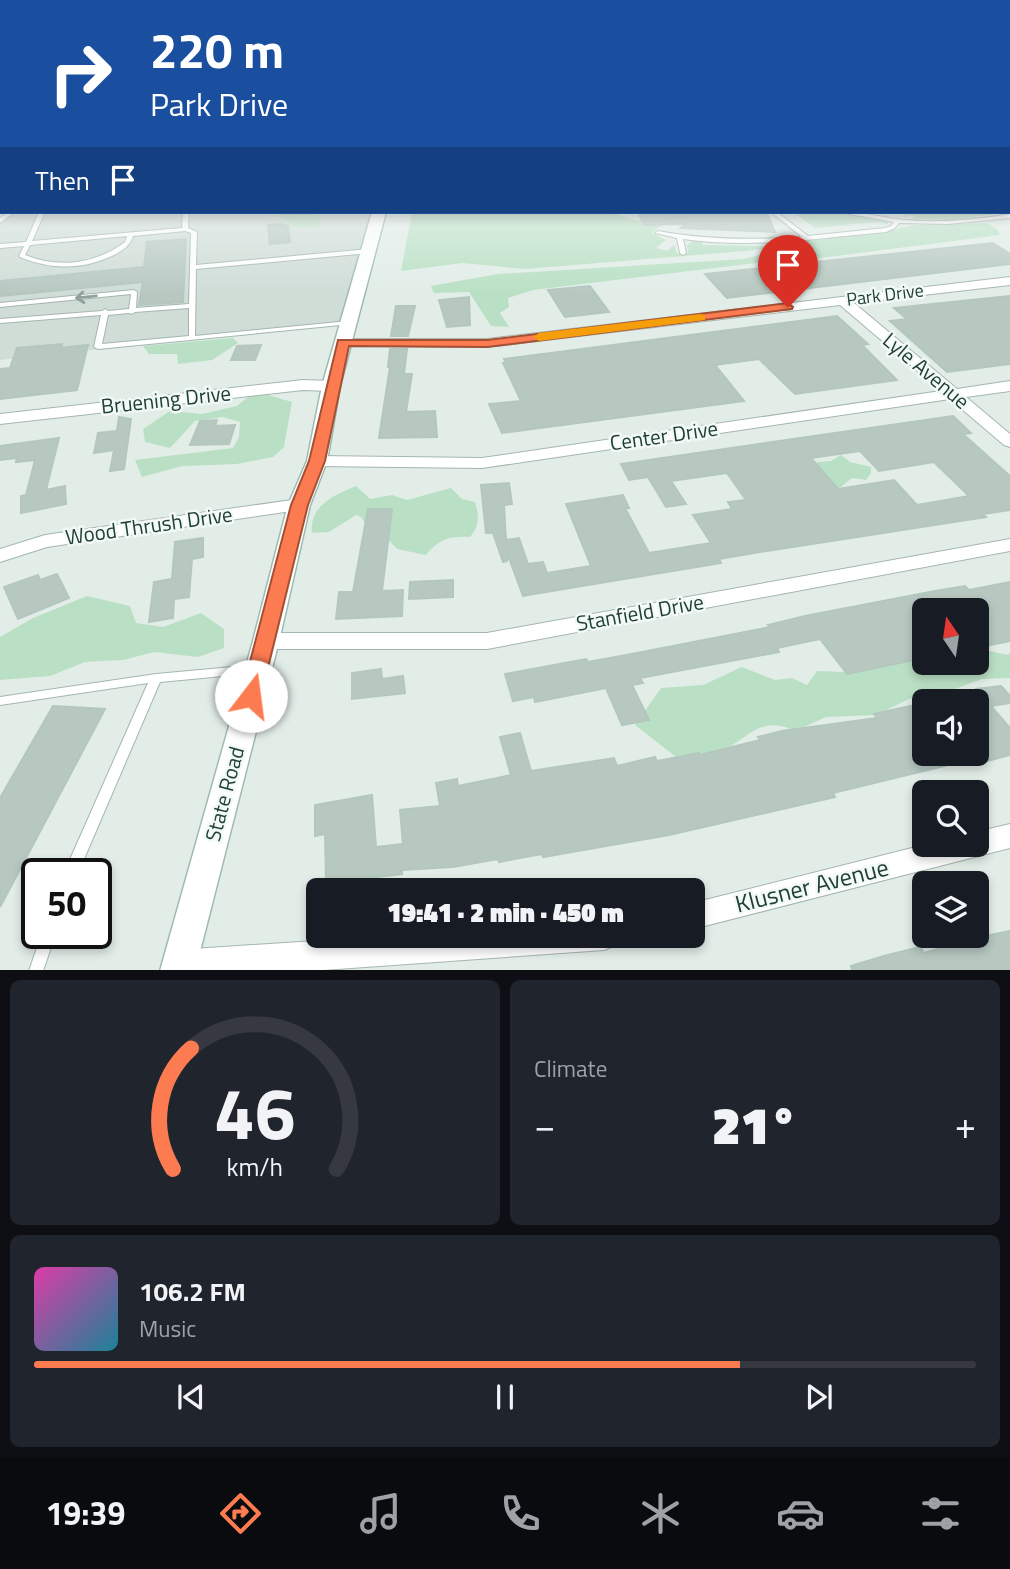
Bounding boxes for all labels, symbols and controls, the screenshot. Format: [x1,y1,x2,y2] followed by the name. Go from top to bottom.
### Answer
[150,12,284,87] text: 220 m
[35,28,126,119] icon: right
[150,80,288,128] text: Park Drive
[35,161,90,200] text: Then
[104,161,142,199] icon: arrive
[758,235,818,307] pin
[769,246,807,284] icon: arrive
[845,276,925,313] street label: Park Drive
[75,291,98,304] one-way arrow
[876,324,977,416] street label: Lyle Avenue
[99,376,232,422] street label: Bruening Drive
[608,412,720,458] street label: Center Drive
[63,497,234,553] street label: Wood Thrush Drive
[574,585,706,639] street label: Stanfield Drive
[912,598,989,676] north arrow
[912,598,989,948] map controls
[214,659,288,733] position arrow
[912,689,989,766] button: sound
[196,743,252,845] street label: State Road
[912,780,989,857] button: search
[731,849,892,921] street label: Klusner Avenue
[21,858,112,949] speed limit sign: 50
[912,871,989,948] button: layers
[387,893,624,932] text: 19:41 · 2 min · 450 m
[534,1051,607,1086] text: Climate
[214,1057,296,1167] text: 46
[712,1085,798,1164] text: 21°
[534,1096,555,1154] text: −
[955,1096,976,1154] text: +
[227,1147,283,1185] text: km/h
[139,1272,246,1311] text: 106.2 FM
[139,1311,196,1346] text: Music
[172,1378,210,1416] icon: previous
[486,1378,524,1416] icon: pause
[800,1378,838,1416] icon: next
[45,1489,125,1537] text: 19:39
[216,1489,265,1538] icon: directions
[356,1489,405,1538] icon: music
[496,1489,545,1538] icon: phone
[636,1489,685,1538] icon: climate
[776,1489,825,1538] icon: car
[916,1489,965,1538] icon: filters

